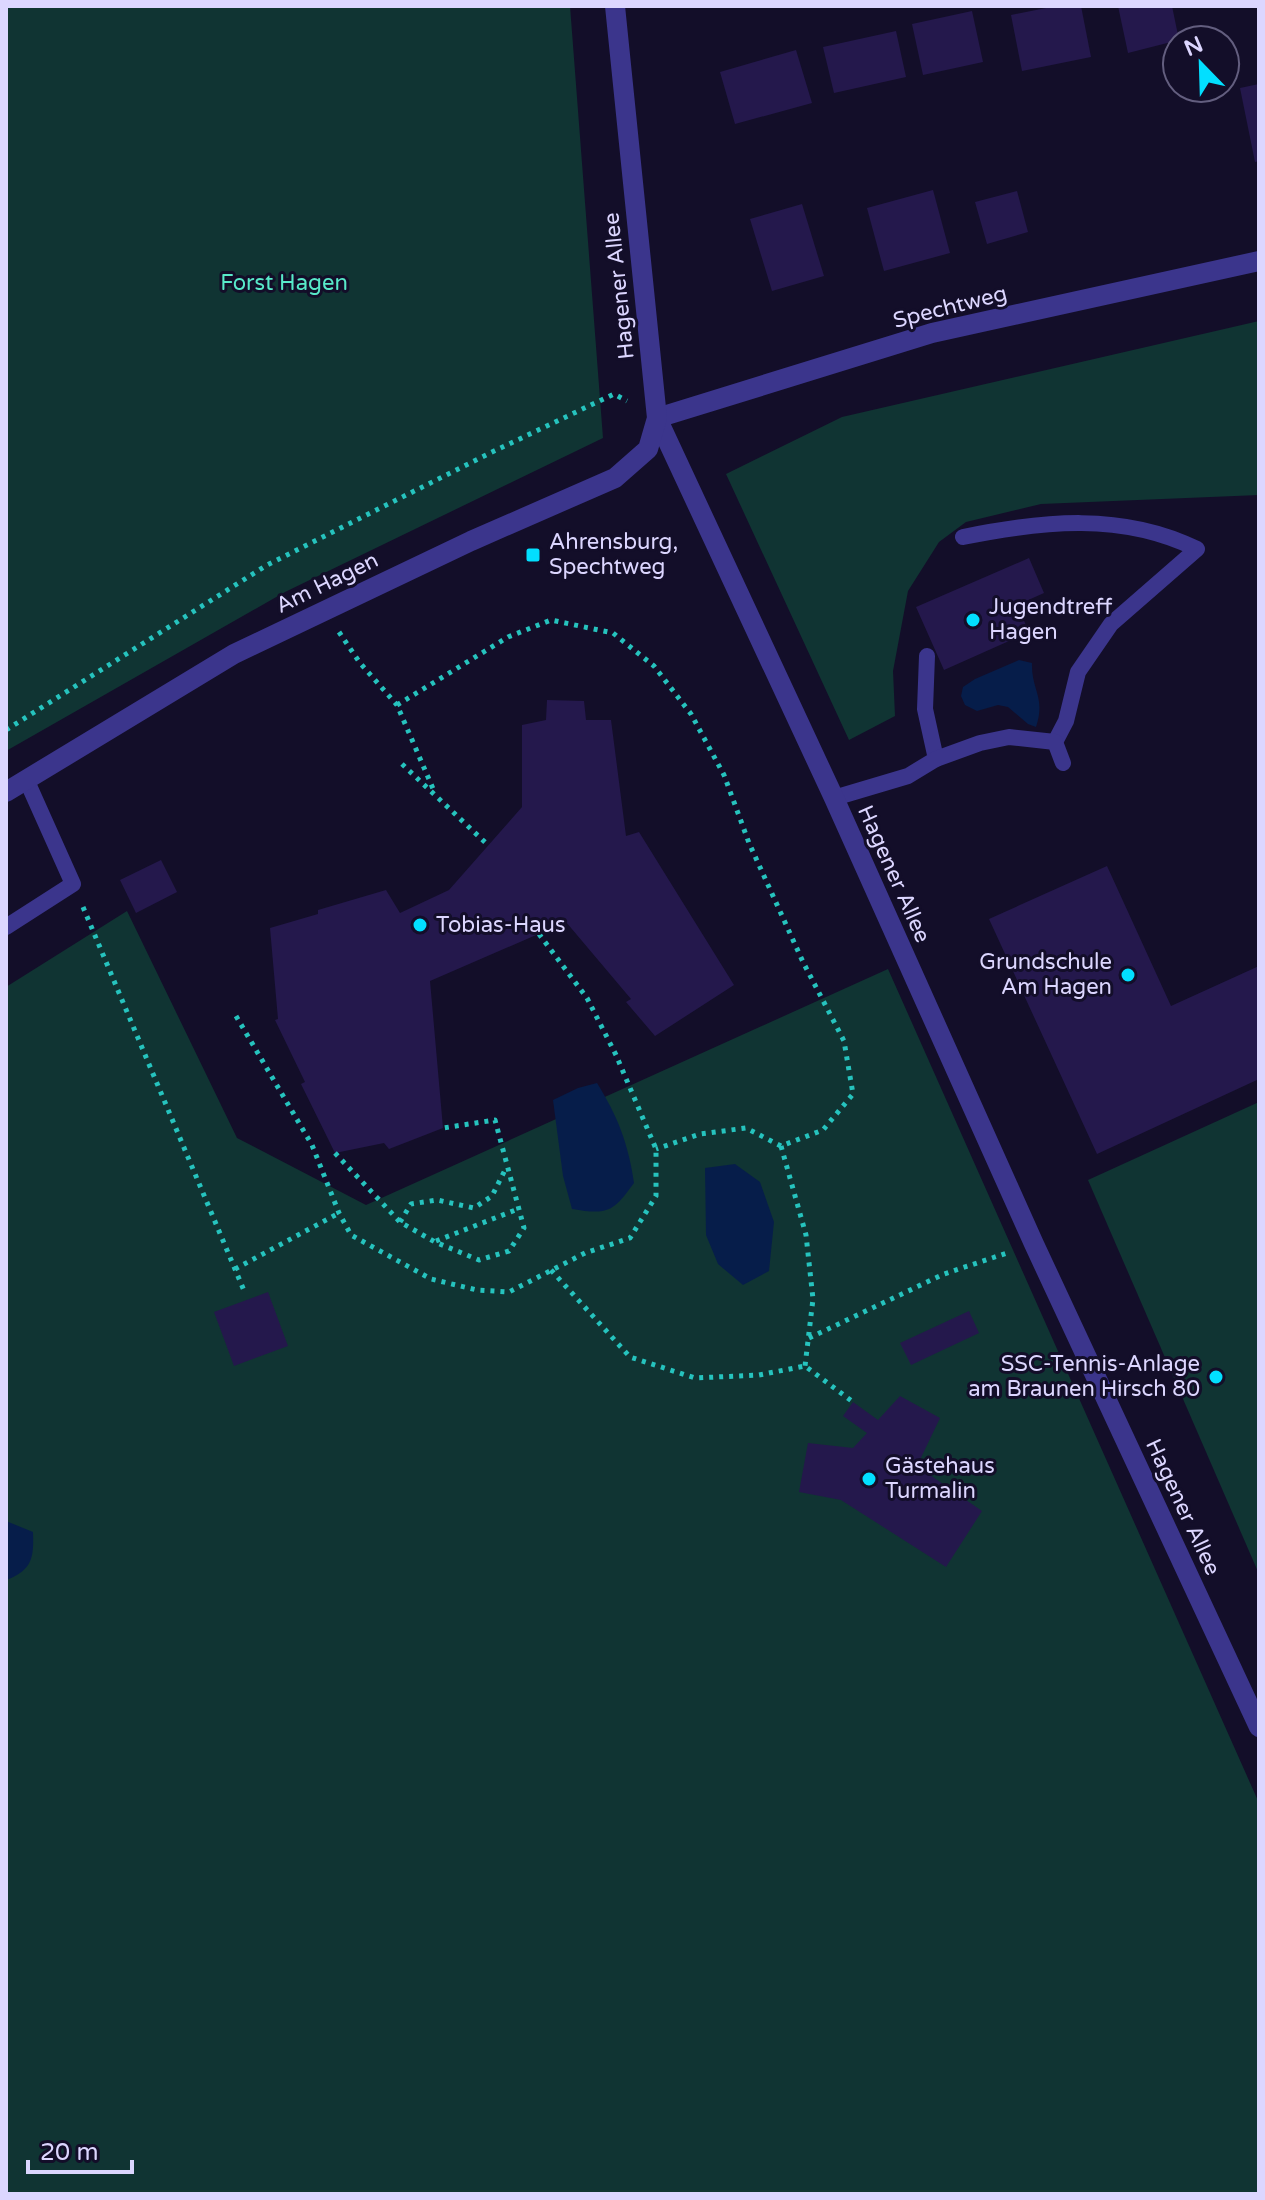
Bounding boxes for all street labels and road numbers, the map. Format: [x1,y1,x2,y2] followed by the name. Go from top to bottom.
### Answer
[598,211,640,361] street label: Hagener Allee
[890,280,1010,334] street label: Spechtweg
[271,547,383,619] street label: Am Hagen
[852,801,936,947] street label: Hagener Allee
[1140,1435,1226,1579] street label: Hagener Allee

